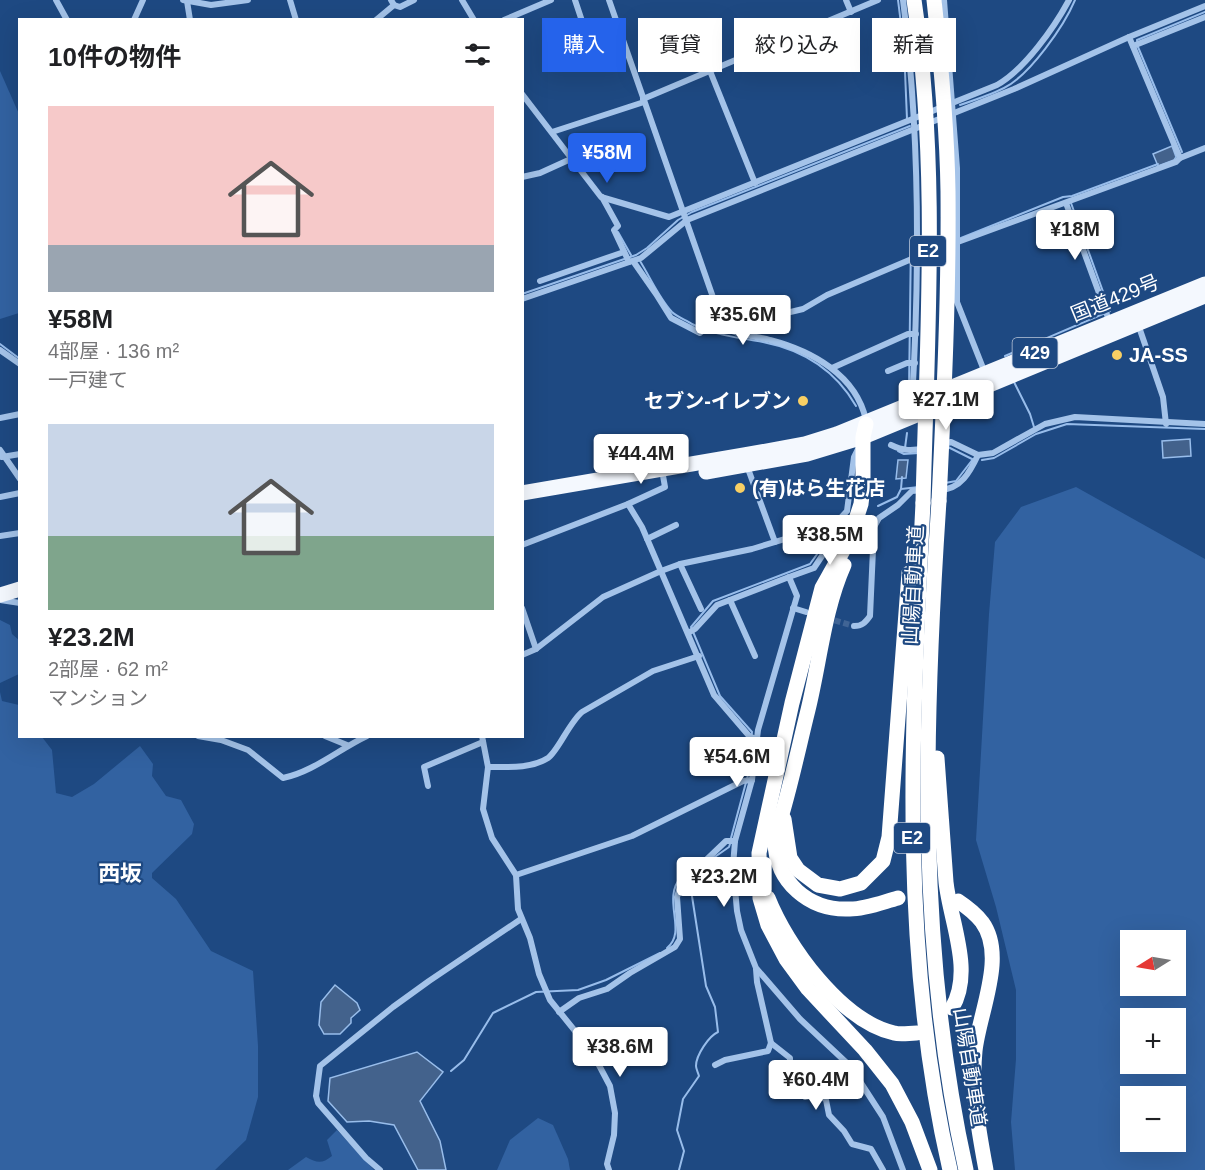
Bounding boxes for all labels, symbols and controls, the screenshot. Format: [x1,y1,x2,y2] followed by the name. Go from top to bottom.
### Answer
[542,18,626,72] chip: 購入
[638,18,722,72] chip: 賃貸
[734,18,860,72] chip: 絞り込み
[872,18,956,72] chip: 新着
[461,38,494,71] icon: filters
[48,42,181,72] text: 10件の物件
[571,133,643,184] pin: ¥58M
[582,141,632,163] text: ¥58M
[217,145,325,253] icon: home
[1039,210,1111,261] pin: ¥18M
[1050,218,1100,240] text: ¥18M
[910,236,946,266] road number: E2
[1068,270,1162,326] street label: 国道429号
[694,295,792,346] pin: ¥35.6M
[710,303,776,325] text: ¥35.6M
[48,304,113,334] text: ¥58M
[1012,338,1058,368] road number: 429
[48,340,179,362] text: 4部屋 · 136 m²
[1129,344,1188,366] place label: JA-SS
[1110,348,1124,362] marker: JA-SS
[48,369,128,391] text: 一戸建て
[897,380,995,431] pin: ¥27.1M
[913,388,979,410] text: ¥27.1M
[644,390,791,412] place label: セブン-イレブン
[796,394,810,408] marker: セブン-イレブン
[592,434,690,485] pin: ¥44.4M
[608,442,674,464] text: ¥44.4M
[217,463,325,571] icon: home
[752,477,885,499] place label: (有)はら生花店
[733,481,747,495] marker: (有)はら生花店
[781,515,879,566] pin: ¥38.5M
[797,523,863,545] text: ¥38.5M
[899,525,927,645] street label: 山陽自動車道
[48,622,135,652] text: ¥23.2M
[48,658,168,680] text: 2部屋 · 62 m²
[48,687,148,709] text: マンション
[688,737,786,788] pin: ¥54.6M
[704,745,770,767] text: ¥54.6M
[894,823,930,853] road number: E2
[675,857,773,908] pin: ¥23.2M
[98,861,142,886] district label: 西坂
[691,865,757,887] text: ¥23.2M
[1120,930,1186,996] north arrow
[1120,930,1186,1152] map controls
[950,1006,990,1128] street label: 山陽自動車道
[1120,1008,1186,1074] button: +
[571,1027,669,1078] pin: ¥38.6M
[587,1035,653,1057] text: ¥38.6M
[767,1060,865,1111] pin: ¥60.4M
[783,1068,849,1090] text: ¥60.4M
[1120,1086,1186,1152] button: −

